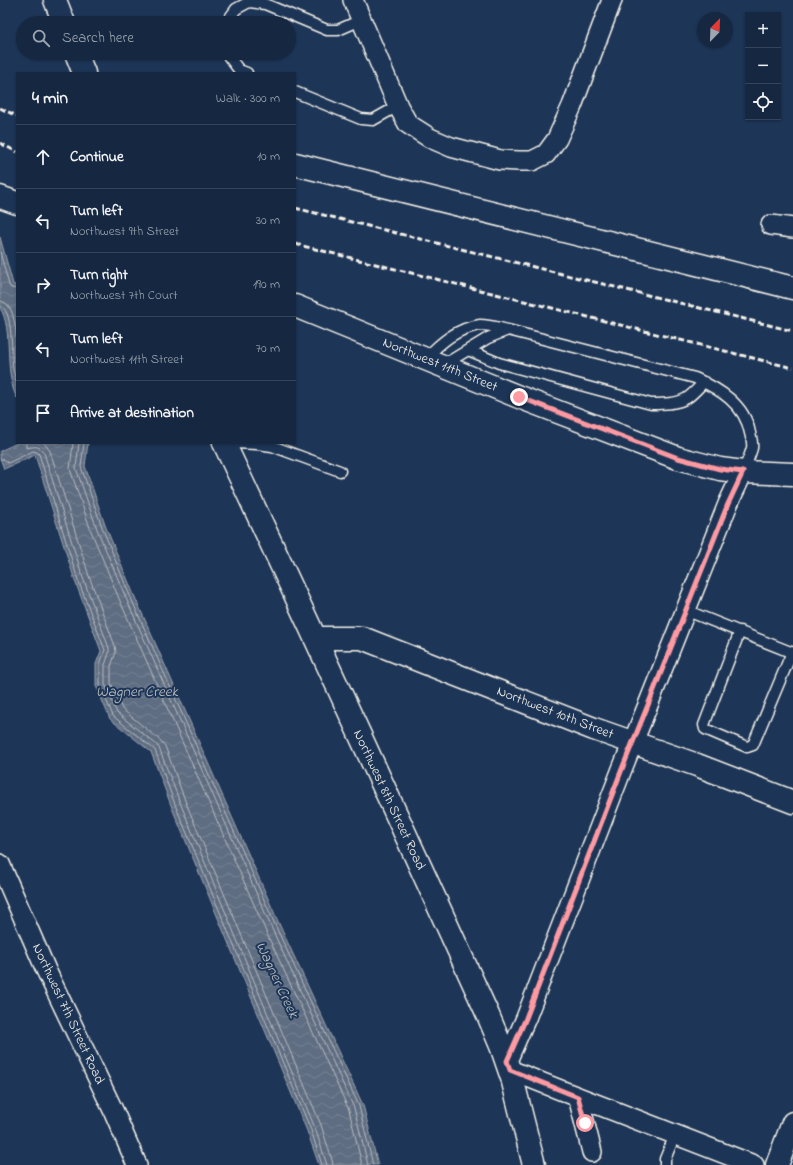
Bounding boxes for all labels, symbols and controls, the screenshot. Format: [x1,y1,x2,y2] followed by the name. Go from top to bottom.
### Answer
[697,12,733,48] north arrow
[745,12,781,120] map controls
[745,12,781,48] button: +
[16,16,296,60] search box
[30,27,52,49] icon: search
[62,27,134,49] text: Search here
[745,48,781,84] button: −
[745,84,781,120] button: locate
[32,86,68,111] text: 4 min
[216,89,280,108] text: Walk · 300 m
[32,146,54,168] icon: ahead
[70,146,124,168] text: Continue
[257,147,280,166] text: 10 m
[70,200,123,222] text: Turn left
[32,210,54,232] icon: left
[256,211,280,230] text: 30 m
[70,222,179,241] text: Northwest 9th Street
[70,264,128,286] text: Turn right
[32,274,54,296] icon: right
[253,275,280,294] text: 190 m
[70,286,178,305] text: Northwest 7th Court
[70,328,123,350] text: Turn left
[379,332,501,398] street label: Northwest 11th Street
[32,338,54,360] icon: left
[256,339,280,358] text: 70 m
[70,350,184,369] text: Northwest 11th Street
[510,388,528,406] route end
[32,402,54,424] icon: arrive
[70,402,194,424] text: Arrive at destination
[96,681,179,704] water label: Wagner Creek
[493,681,617,745] street label: Northwest 10th Street
[347,726,431,874] street label: Northwest 8th Street Road
[249,938,305,1023] water label: Wagner Creek
[26,940,110,1088] street label: Northwest 7th Street Road
[576,1114,594,1132] route start

